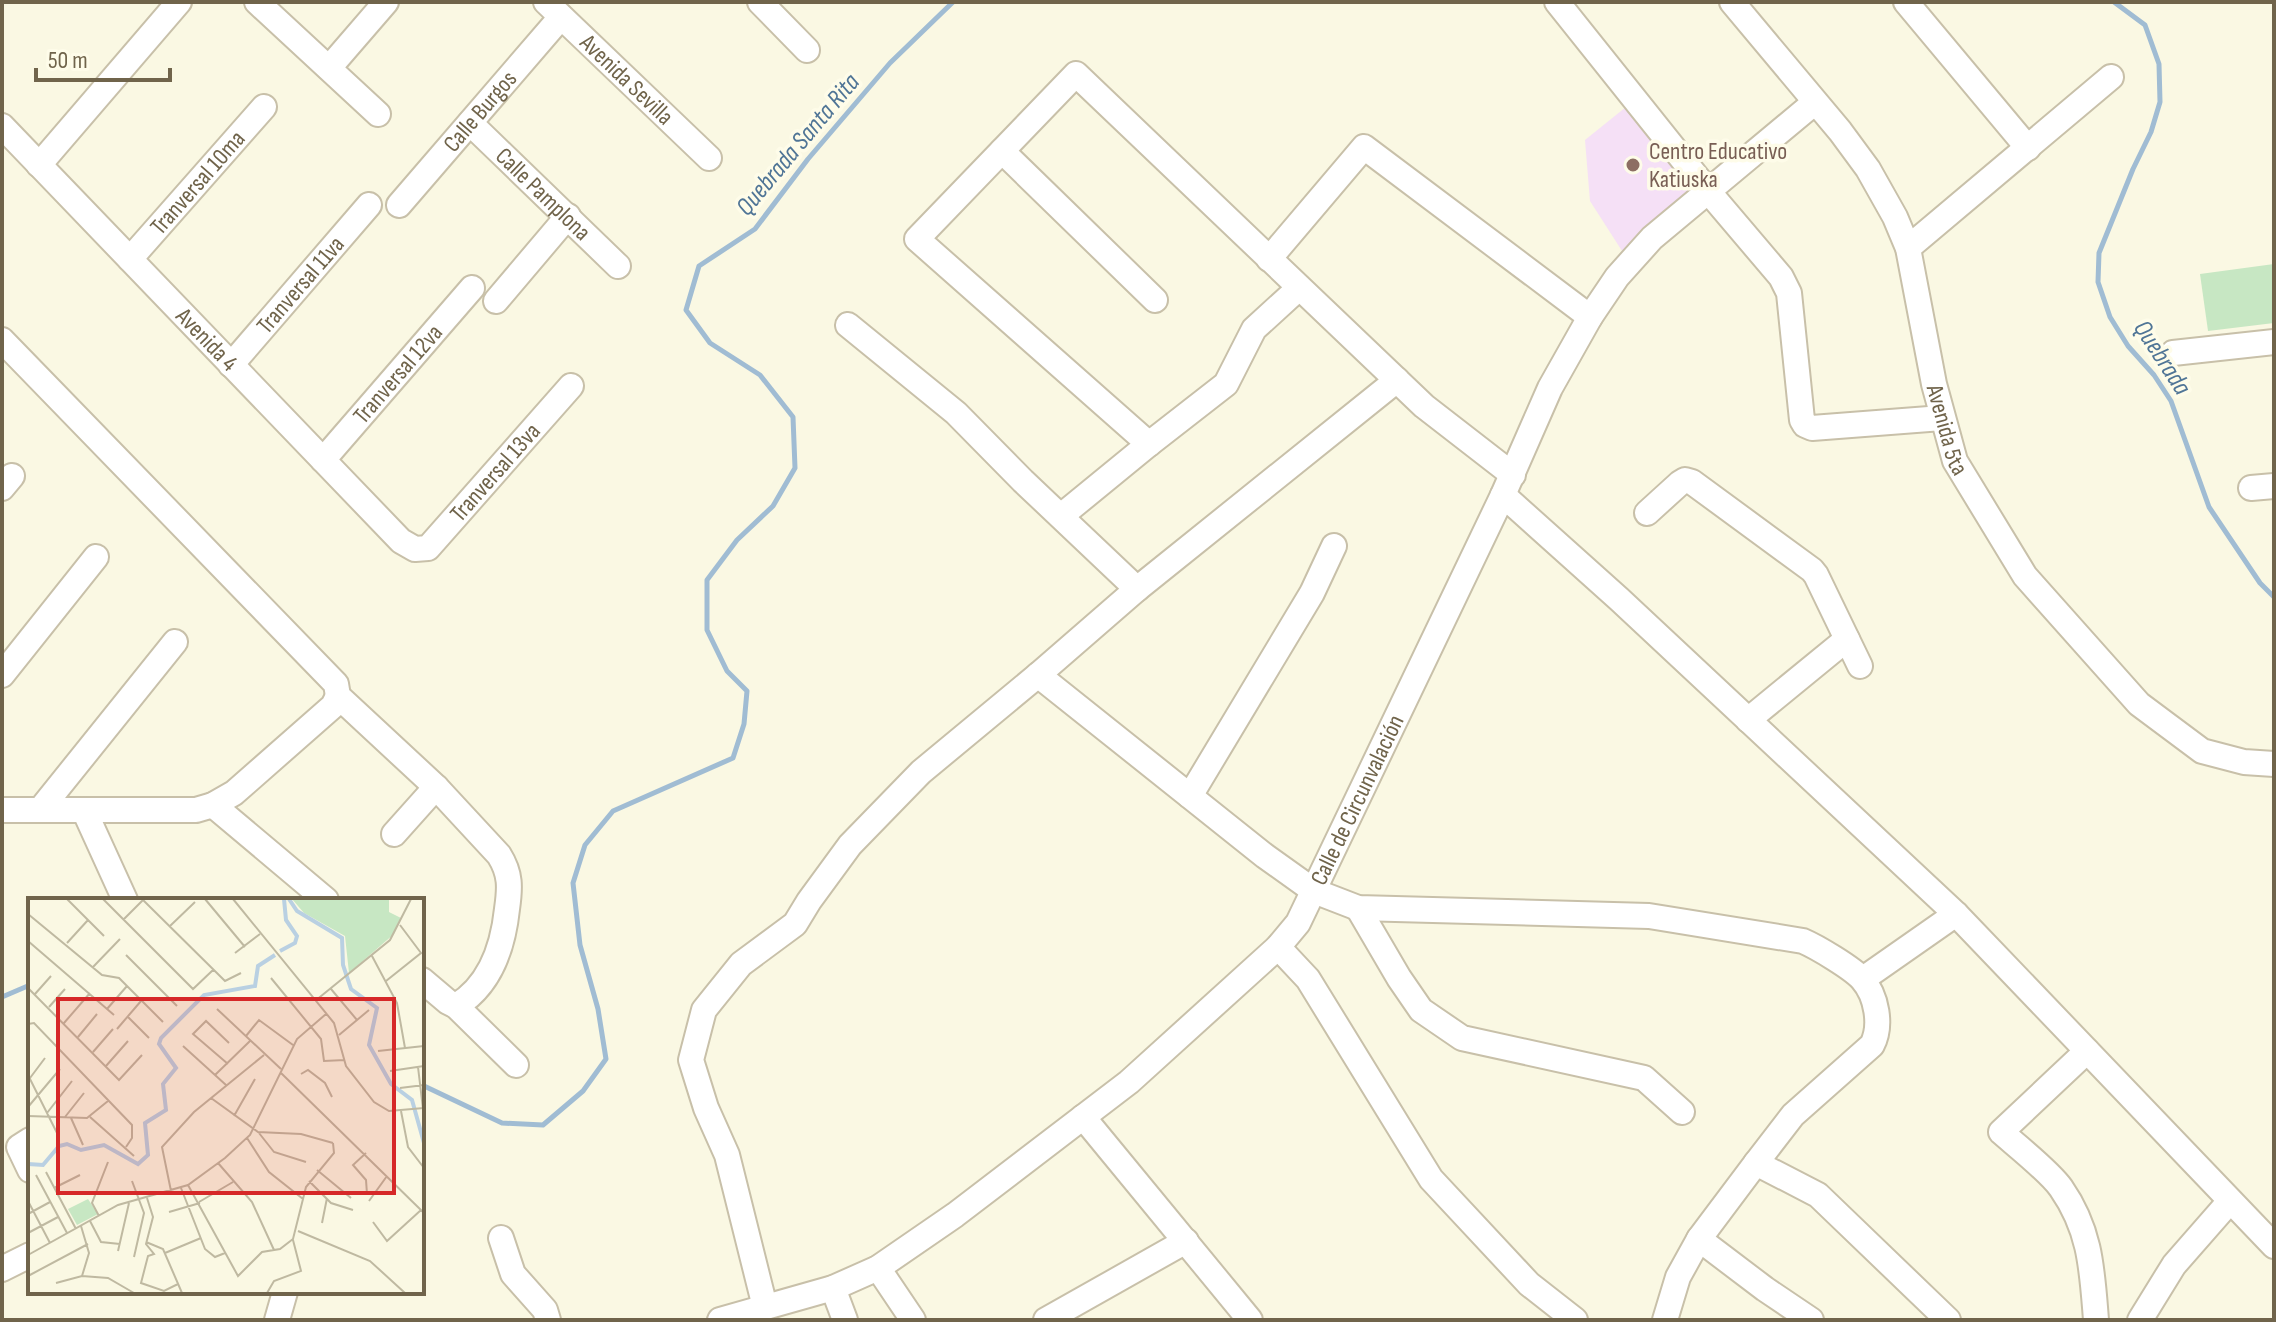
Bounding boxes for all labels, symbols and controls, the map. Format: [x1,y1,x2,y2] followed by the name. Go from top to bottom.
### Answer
[573,28,679,131] street label: Avenida Sevilla
[36,32,170,82] scale bar
[48,46,88,75] text: 50 m
[437,65,523,158] street label: Calle Burgos
[730,67,867,222] water label: Quebrada Santa Rita
[144,125,251,241] street label: Tranversal 10ma
[1649,137,1787,194] place label: Centro Educativo Katiuska
[489,142,597,247] street label: Calle Pamplona
[1624,156,1642,174] marker: Centro Educativo Katiuska
[251,230,351,340] street label: Tranversal 11va
[169,301,244,377] street label: Avenida 4
[2126,315,2197,401] water label: Quebrada
[347,319,449,430] street label: Tranversal 12va
[1920,380,1974,481] street label: Avenida 5ta
[444,417,547,528] street label: Tranversal 13va
[1304,710,1410,890] street label: Calle de Circunvalación
[28,898,424,1294] inset map

